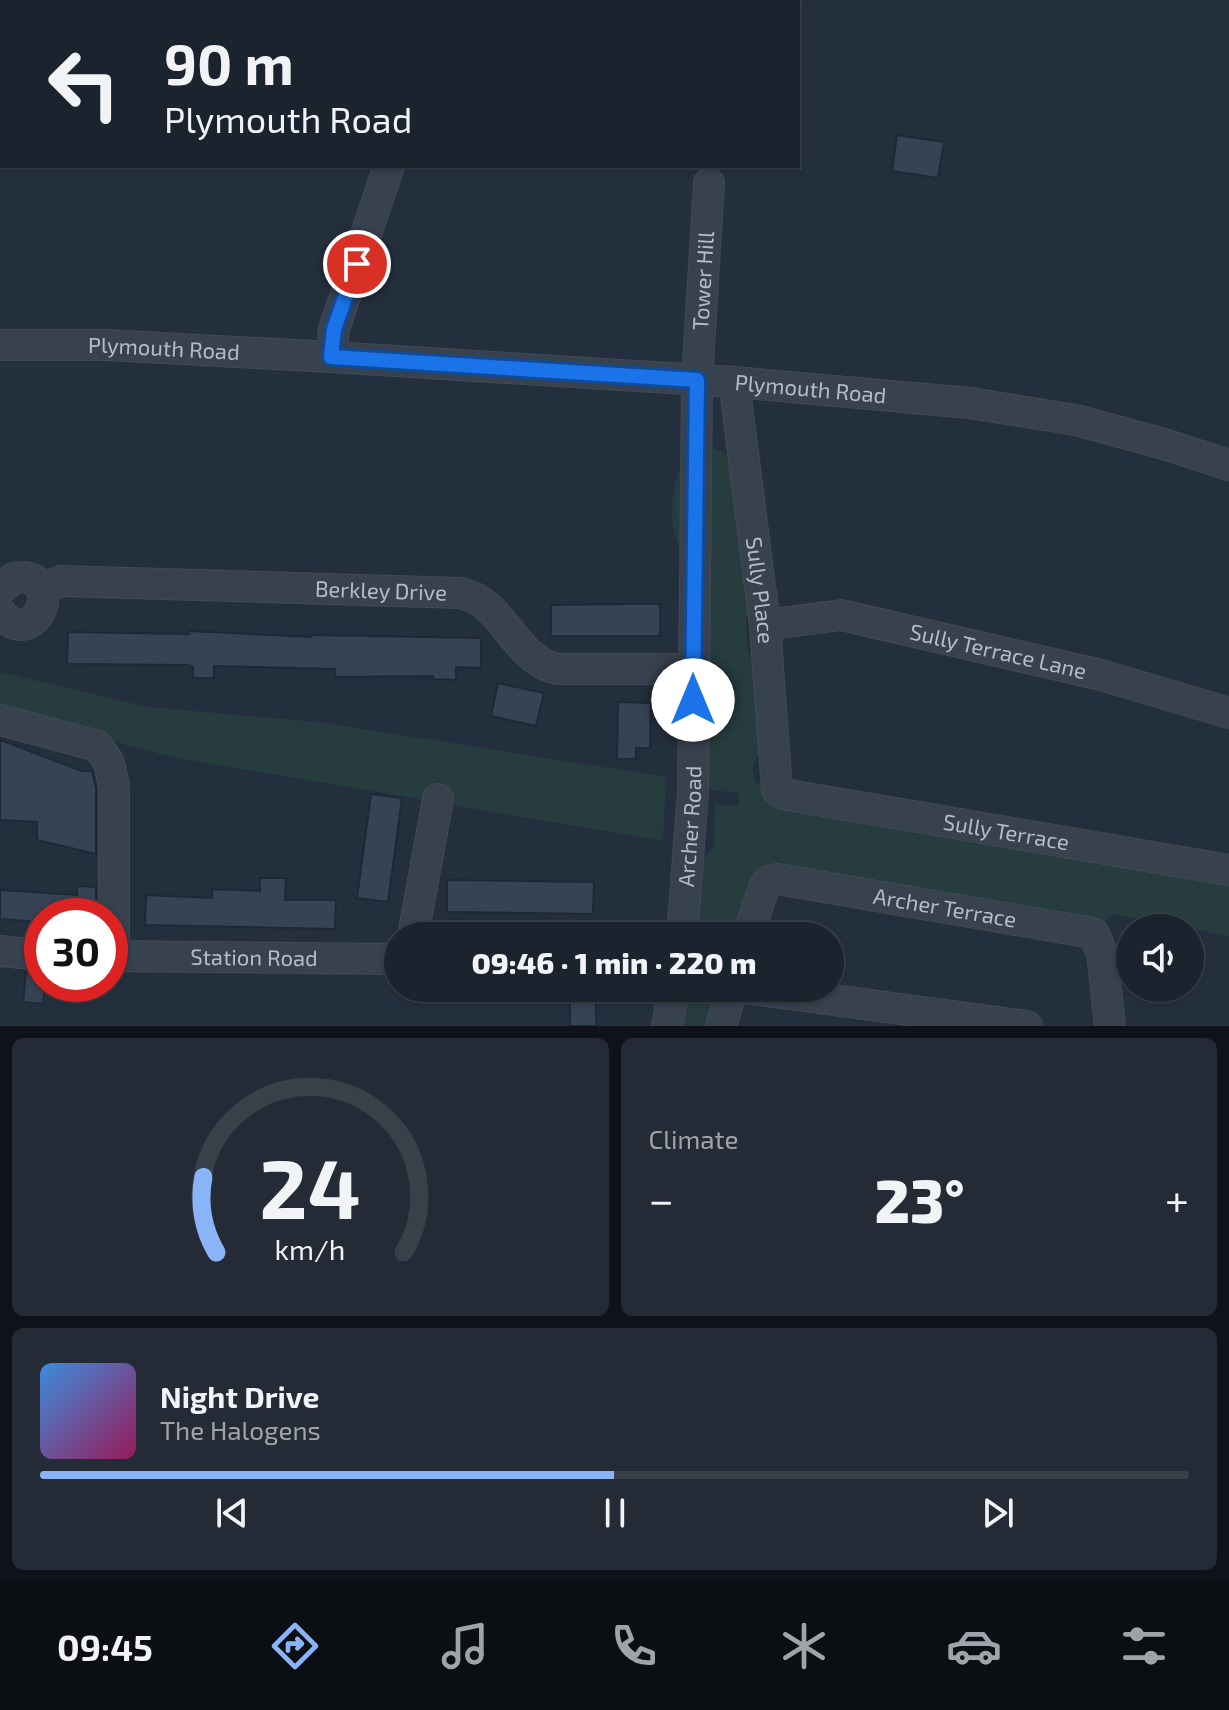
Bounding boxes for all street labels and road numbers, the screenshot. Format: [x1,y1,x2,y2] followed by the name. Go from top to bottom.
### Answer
[686,230,718,331] street label: Tower Hill
[88,331,240,364] street label: Plymouth Road
[734,368,887,407] street label: Plymouth Road
[742,535,780,645] street label: Sully Place
[315,575,447,605] street label: Berkley Drive
[908,617,1089,683] street label: Sully Terrace Lane
[672,765,705,888] street label: Archer Road
[941,808,1071,855] street label: Sully Terrace
[872,882,1019,932] street label: Archer Terrace
[190,943,318,970] street label: Station Road

